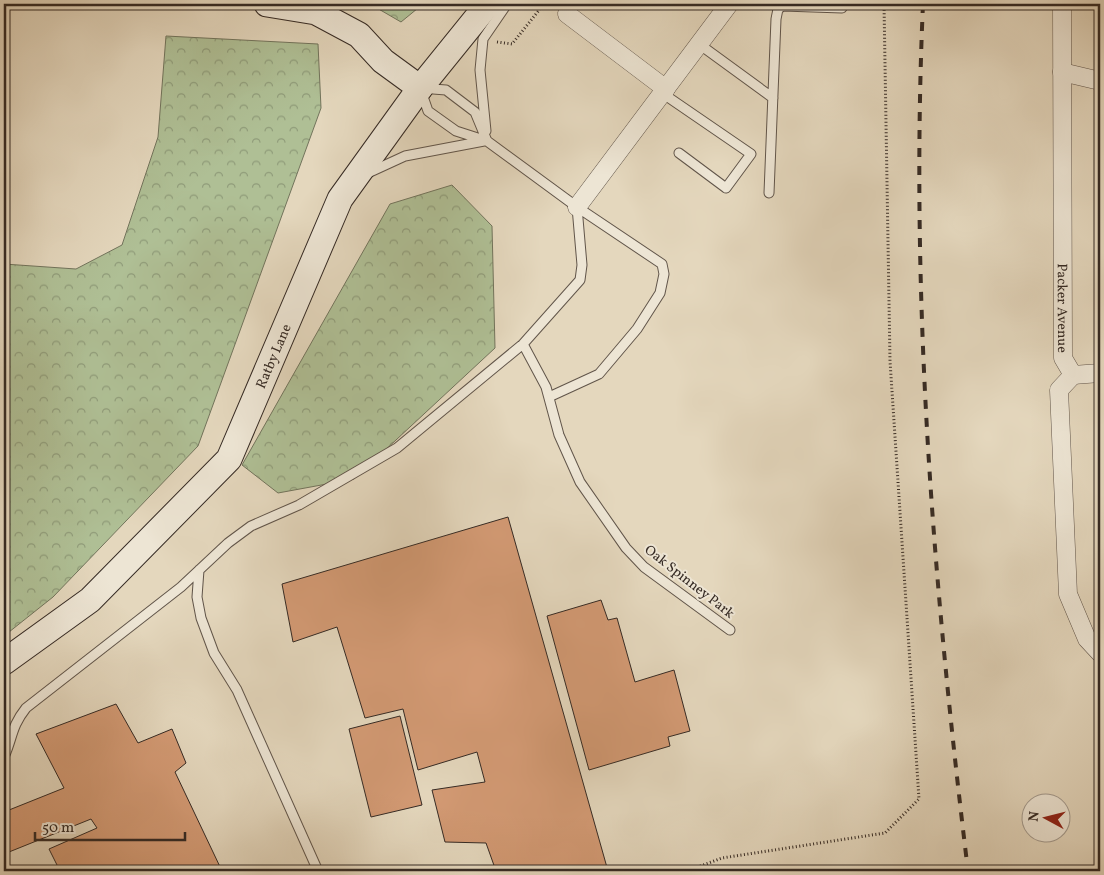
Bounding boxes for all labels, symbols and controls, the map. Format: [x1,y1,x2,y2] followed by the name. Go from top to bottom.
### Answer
[1052,263,1071,353] street label: Packer Avenue
[252,321,297,392] street label: Ratby Lane
[640,541,738,624] street label: Oak Spinney Park
[1022,792,1072,842] north arrow
[35,810,185,842] scale bar
[1025,810,1045,823] text: N
[42,818,74,839] text: 50 m

